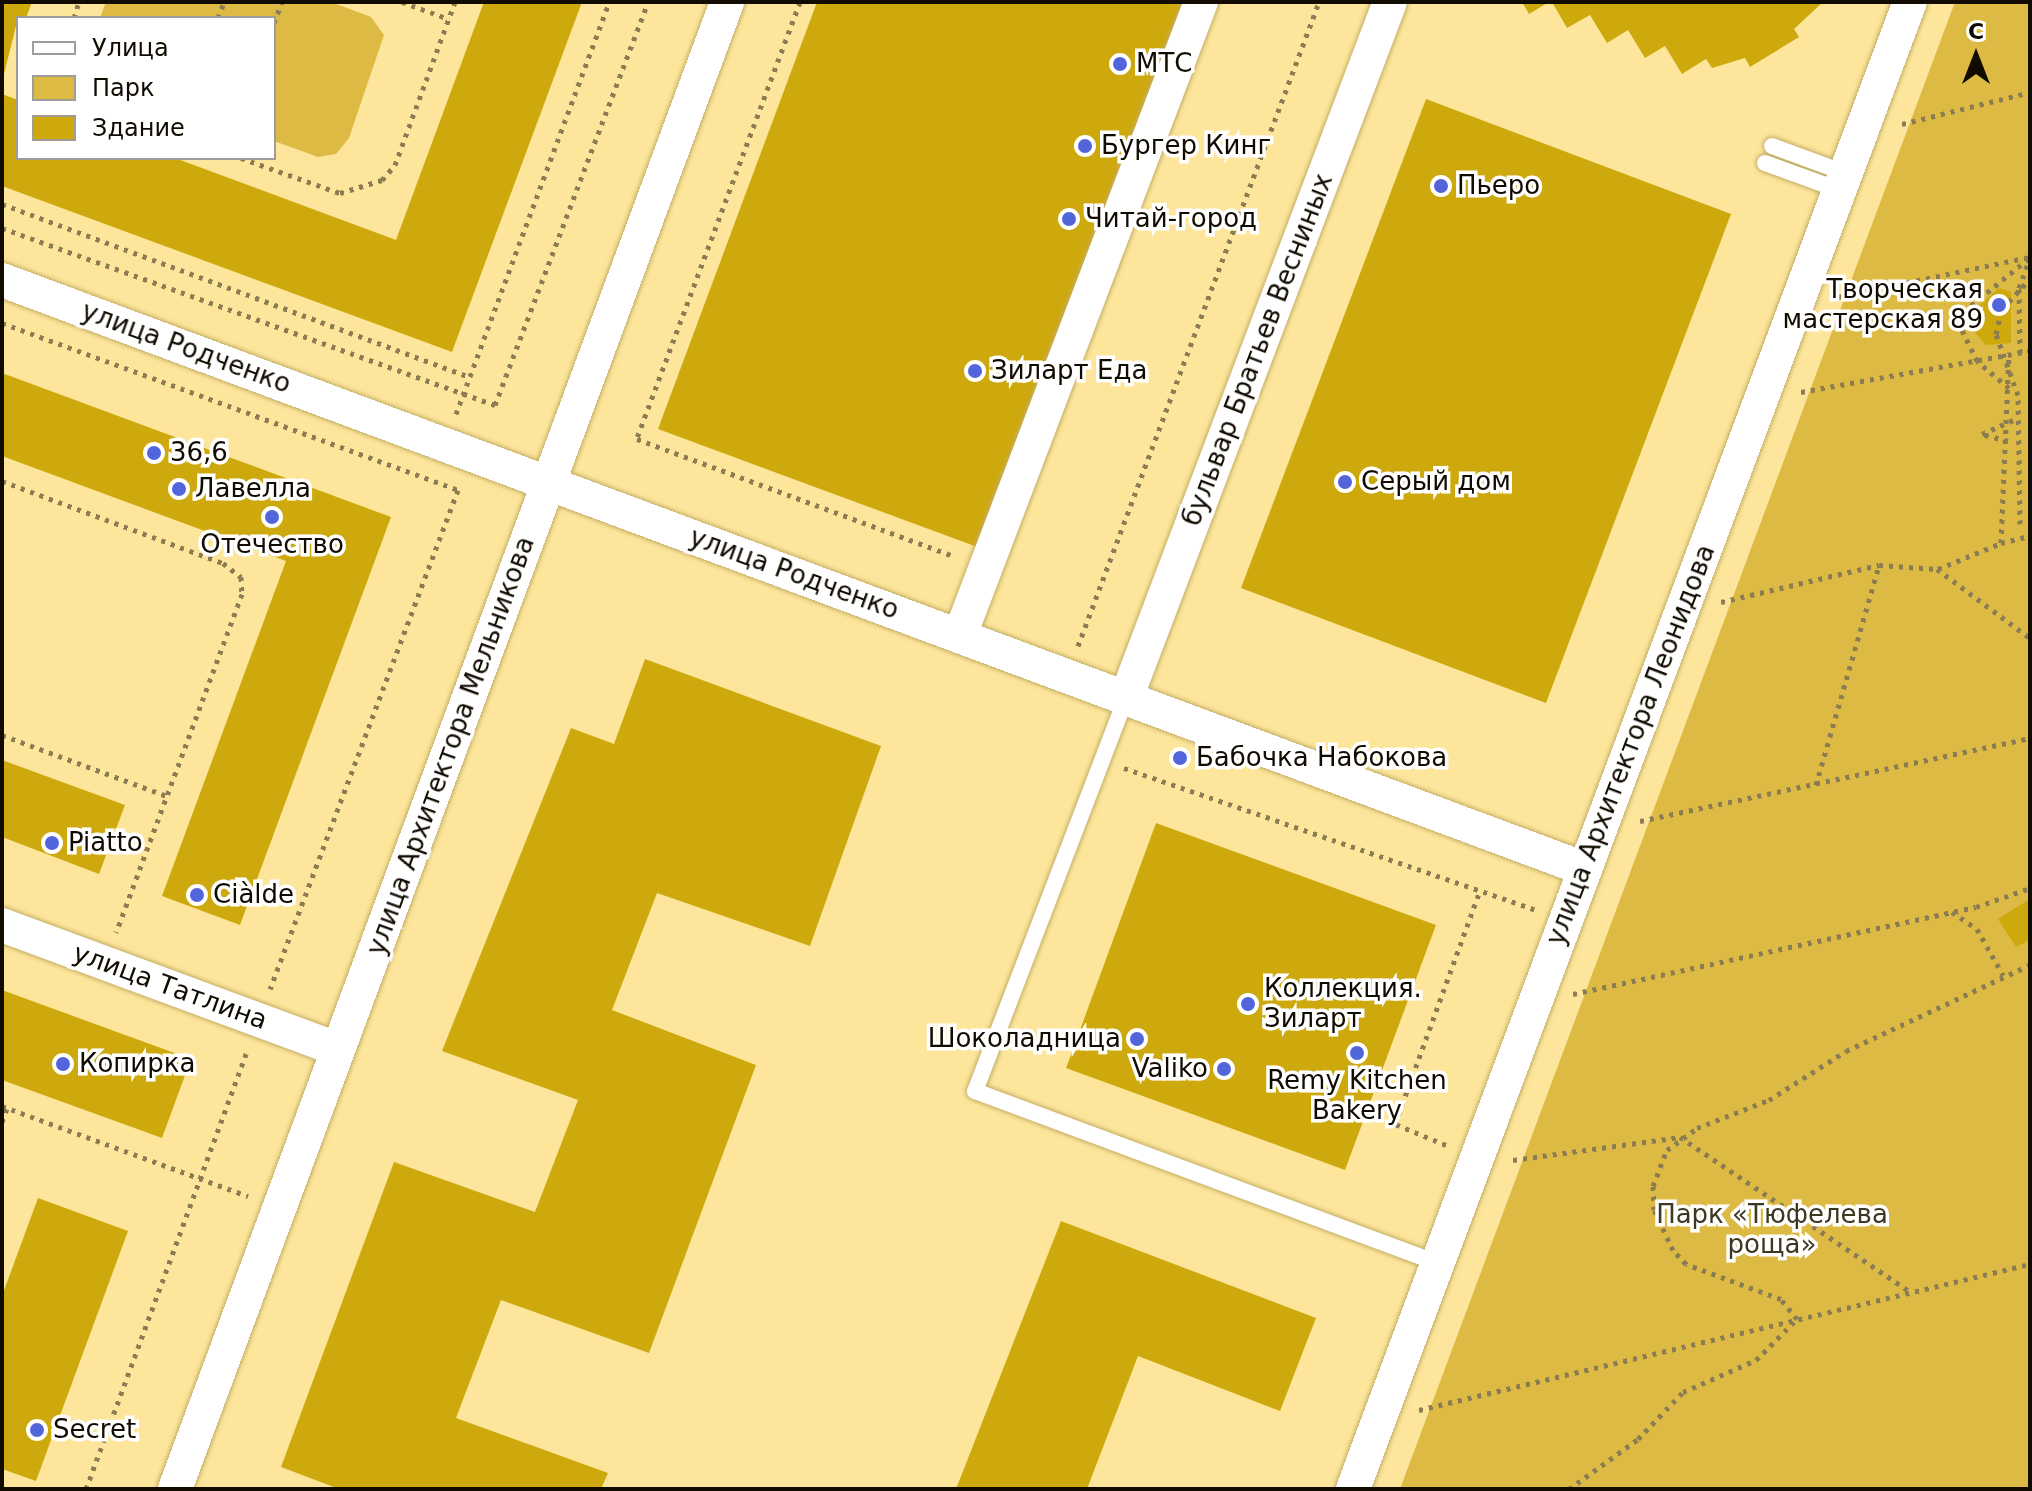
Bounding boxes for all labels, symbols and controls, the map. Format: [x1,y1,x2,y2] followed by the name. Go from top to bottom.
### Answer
[16,16,276,160] legend
[1936,16,2016,96] north arrow
[1968,19,1984,44] text: С
[92,34,169,62] text: Улица
[1136,48,1192,80] place label: МТС
[1111,55,1129,73] marker: МТС
[92,74,154,102] text: Парк
[92,114,185,142] text: Здание
[1101,130,1271,162] place label: Бургер Кинг
[1076,137,1094,155] marker: Бургер Кинг
[1176,170,1340,530] street label: бульвар Братьев Весниных
[1457,170,1540,202] place label: Пьеро
[1432,177,1450,195] marker: Пьеро
[1085,203,1257,235] place label: Читай-город
[1060,210,1078,228] marker: Читай-город
[1783,274,1983,336] place label: Творческая мастерская 89
[77,296,295,400] street label: улица Родченко
[1990,296,2008,314] marker: Творческая мастерская 89
[991,355,1147,387] place label: Зиларт Еда
[966,362,984,380] marker: Зиларт Еда
[170,437,228,469] place label: 36,6
[145,444,163,462] marker: 36,6
[1361,466,1511,498] place label: Серый дом
[195,473,311,505] place label: Лавелла
[1336,473,1354,491] marker: Серый дом
[170,480,188,498] marker: Лавелла
[263,508,281,526] marker: Отечество
[685,522,903,626] street label: улица Родченко
[200,529,344,561] place label: Отечество
[361,532,541,960] street label: улица Архитектора Мельникова
[1540,540,1722,950] street label: улица Архитектора Леонидова
[1196,742,1447,774] place label: Бабочка Набокова
[1171,749,1189,767] marker: Бабочка Набокова
[68,827,143,859] place label: Piatto
[43,834,61,852] marker: Piatto
[213,879,294,911] place label: Ciàlde
[188,886,206,904] marker: Ciàlde
[69,937,271,1037] street label: улица Татлина
[1264,973,1422,1034] place label: Коллекция. Зиларт
[1239,995,1257,1013] marker: Коллекция. Зиларт
[928,1023,1121,1055] place label: Шоколадница
[1128,1030,1146,1048] marker: Шоколадница
[1348,1044,1366,1062] marker: Remy Kitchen Bakery
[79,1048,195,1080] place label: Копирка
[1132,1053,1208,1085] place label: Valiko
[54,1055,72,1073] marker: Копирка
[1215,1060,1233,1078] marker: Valiko
[1267,1065,1447,1126] place label: Remy Kitchen Bakery
[1656,1199,1888,1260] park label: Парк «Тюфелева роща»
[53,1414,136,1446] place label: Secret
[28,1421,46,1439] marker: Secret

